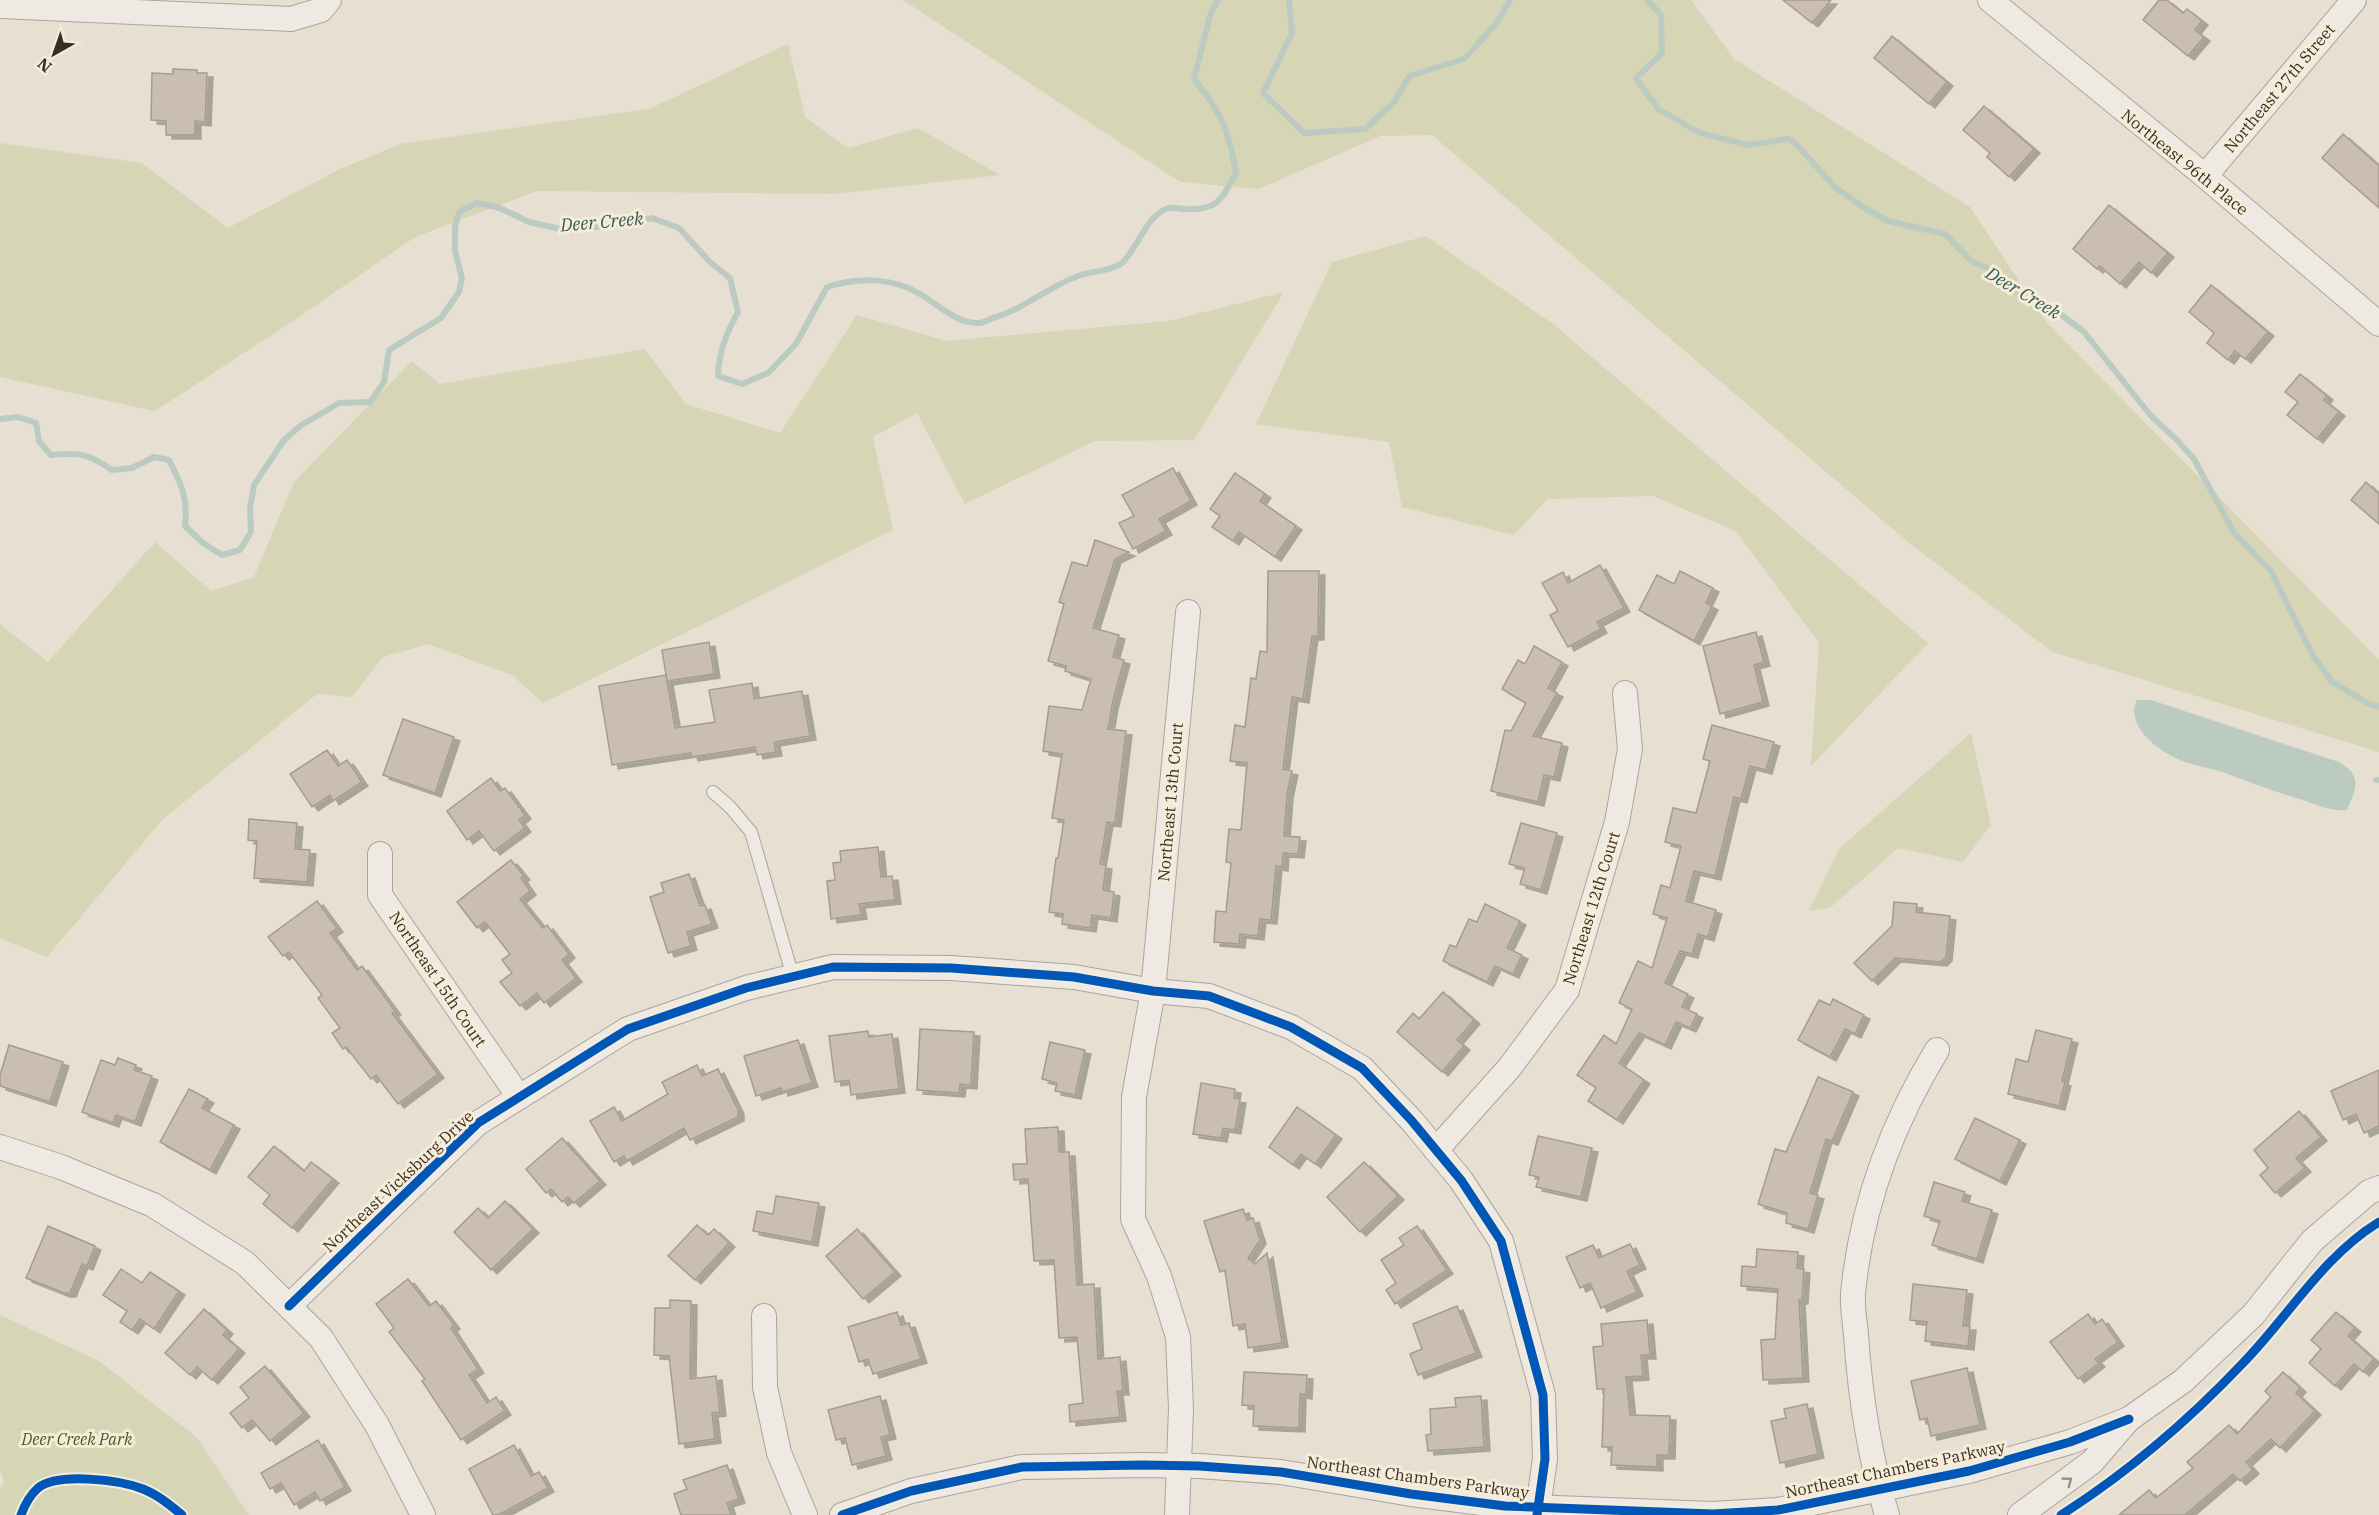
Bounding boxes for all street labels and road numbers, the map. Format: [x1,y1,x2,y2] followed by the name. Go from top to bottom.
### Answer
[2219,19,2339,157] street label: Northeast 27th Street
[2117,105,2253,219] street label: Northeast 96th Place
[1153,721,1187,882] street label: Northeast 13th Court
[1558,829,1624,987] street label: Northeast 12th Court
[385,907,491,1051] street label: Northeast 15th Court
[318,1106,478,1256] street label: Northeast Vicksburg Drive
[1783,1436,2007,1502] street label: Northeast Chambers Parkway
[1305,1451,1531,1503] street label: Northeast Chambers Parkway

